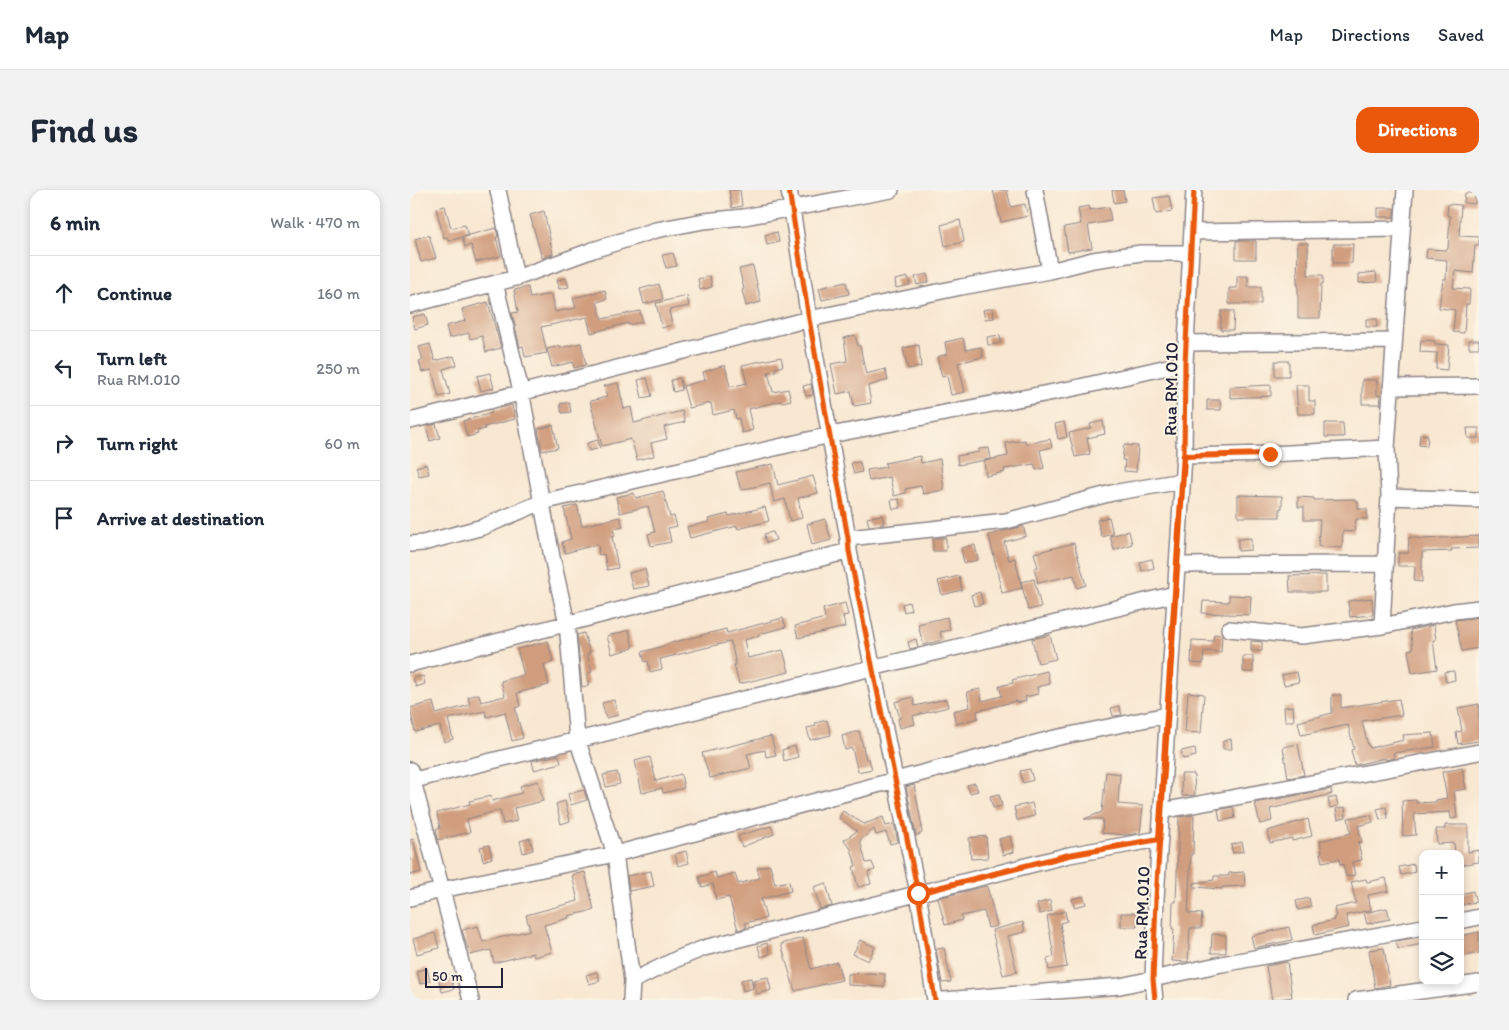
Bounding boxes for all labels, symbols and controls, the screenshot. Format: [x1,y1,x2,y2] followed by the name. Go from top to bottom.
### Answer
[25,20,69,49] text: Map
[1270,24,1303,46] text: Map
[1331,24,1410,46] text: Directions
[1438,24,1484,46] text: Saved
[1356,107,1479,153] button: Directions
[30,109,138,151] text: Find us
[50,210,100,235] text: 6 min
[270,213,360,232] text: Walk · 470 m
[50,279,78,307] icon: ahead
[97,282,172,305] text: Continue
[317,284,360,303] text: 160 m
[1159,342,1183,436] street label: Rua RM.010
[97,347,167,370] text: Turn left
[50,354,78,382] icon: left
[316,359,360,378] text: 250 m
[97,370,180,389] text: Rua RM.010
[50,429,78,457] icon: right
[97,432,178,455] text: Turn right
[325,434,360,453] text: 60 m
[1259,443,1282,466] route end
[50,504,78,532] icon: arrive
[97,507,264,530] text: Arrive at destination
[1419,850,1464,985] map controls
[1419,850,1464,895] button: +
[1129,866,1155,960] street label: Rua RM.010
[907,882,930,905] route start
[1419,895,1464,940] button: −
[1419,940,1464,985] button: layers
[425,965,502,988] scale bar
[432,968,463,985] text: 50 m

